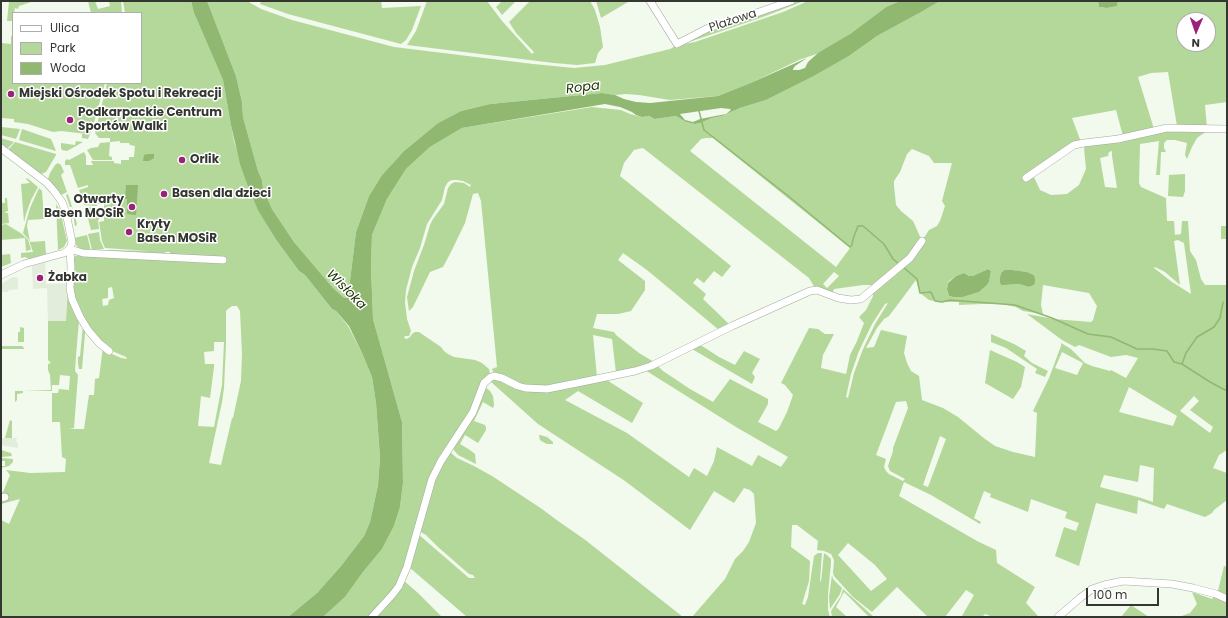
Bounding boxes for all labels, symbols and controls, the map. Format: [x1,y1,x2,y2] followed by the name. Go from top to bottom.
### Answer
[707,7,759,35] street label: Plażowa
[12,12,142,84] legend
[1176,12,1216,52] north arrow
[50,19,79,36] text: Ulica
[1191,35,1200,51] text: N
[50,39,76,56] text: Park
[50,59,86,76] text: Woda
[565,78,601,98] water label: Ropa
[19,87,221,101] place label: Miejski Ośrodek Spotu i Rekreacji
[6,89,16,99] marker: Miejski Ośrodek Spotu i Rekreacji
[78,106,222,134] place label: Podkarpackie Centrum Sportów Walki
[65,115,75,125] marker: Podkarpackie Centrum Sportów Walki
[190,153,219,167] place label: Orlik
[177,155,187,165] marker: Orlik
[172,187,271,201] place label: Basen dla dzieci
[159,189,169,199] marker: Basen dla dzieci
[44,193,124,221] place label: Otwarty Basen MOSiR
[127,202,137,212] marker: Otwarty Basen MOSiR
[137,218,217,246] place label: Kryty Basen MOSiR
[124,227,134,237] marker: Kryty Basen MOSiR
[323,267,369,313] water label: Wisłoka
[48,271,87,285] place label: Żabka
[35,273,45,283] marker: Żabka
[1088,580,1161,606] scale bar
[1093,586,1127,603] text: 100 m

